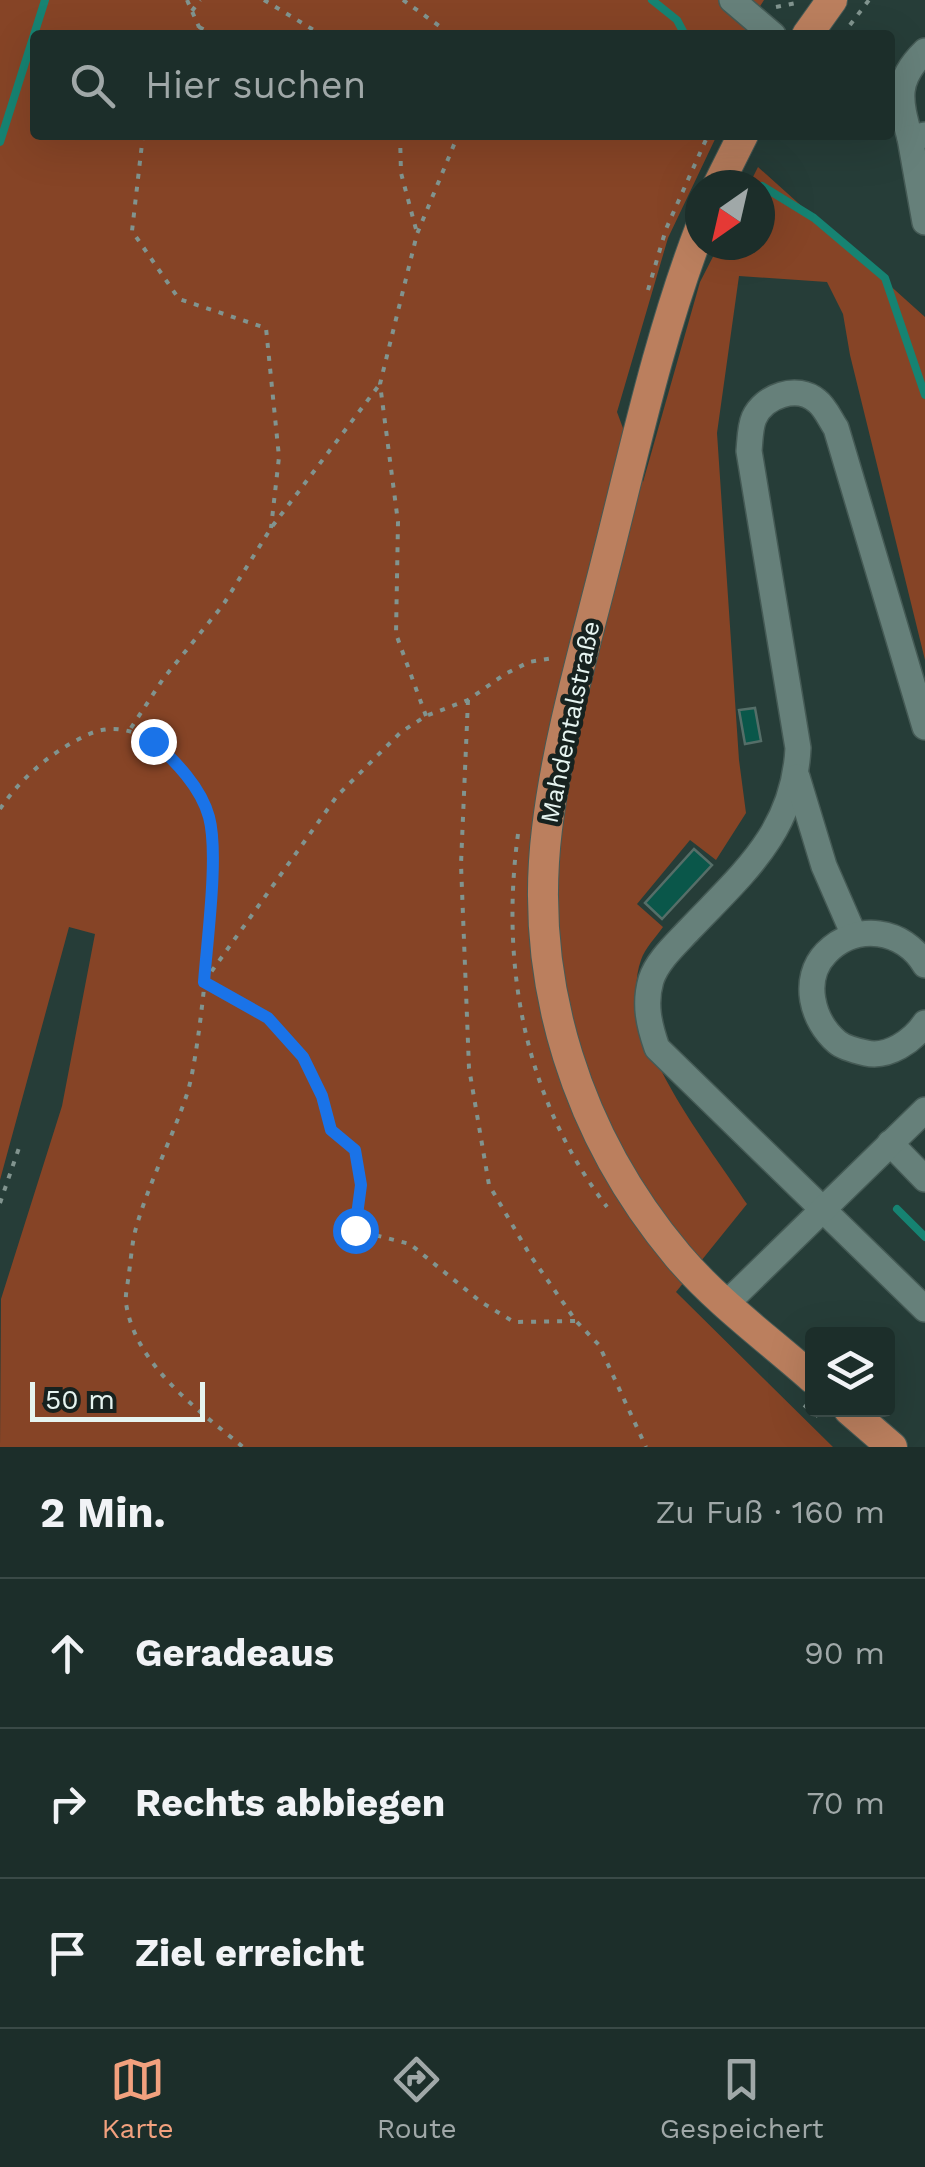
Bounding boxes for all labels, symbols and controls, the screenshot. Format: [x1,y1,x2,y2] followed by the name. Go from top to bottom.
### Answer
[30,30,895,140] search box
[65,58,120,113] icon: search
[145,63,366,107] text: Hier suchen
[685,170,775,260] north arrow
[534,618,606,826] street label: Mahdentalstraße
[131,719,177,765] route end
[333,1208,379,1254] route start
[805,1327,895,1417] map controls
[805,1327,895,1417] button: layers
[30,1377,205,1422] scale bar
[45,1383,115,1416] text: 50 m
[40,1488,166,1537] text: 2 Min.
[655,1493,885,1531] text: Zu Fuß · 160 m
[40,1626,95,1681] icon: ahead
[135,1631,334,1675] text: Geradeaus
[804,1634,885,1672] text: 90 m
[40,1776,95,1831] icon: right
[135,1781,445,1825] text: Rechts abbiegen
[806,1784,885,1822] text: 70 m
[40,1926,95,1981] icon: arrive
[135,1931,364,1975] text: Ziel erreicht
[101,2052,174,2145] tab: Karte
[377,2052,457,2145] tab: Route
[660,2052,824,2145] tab: Gespeichert

